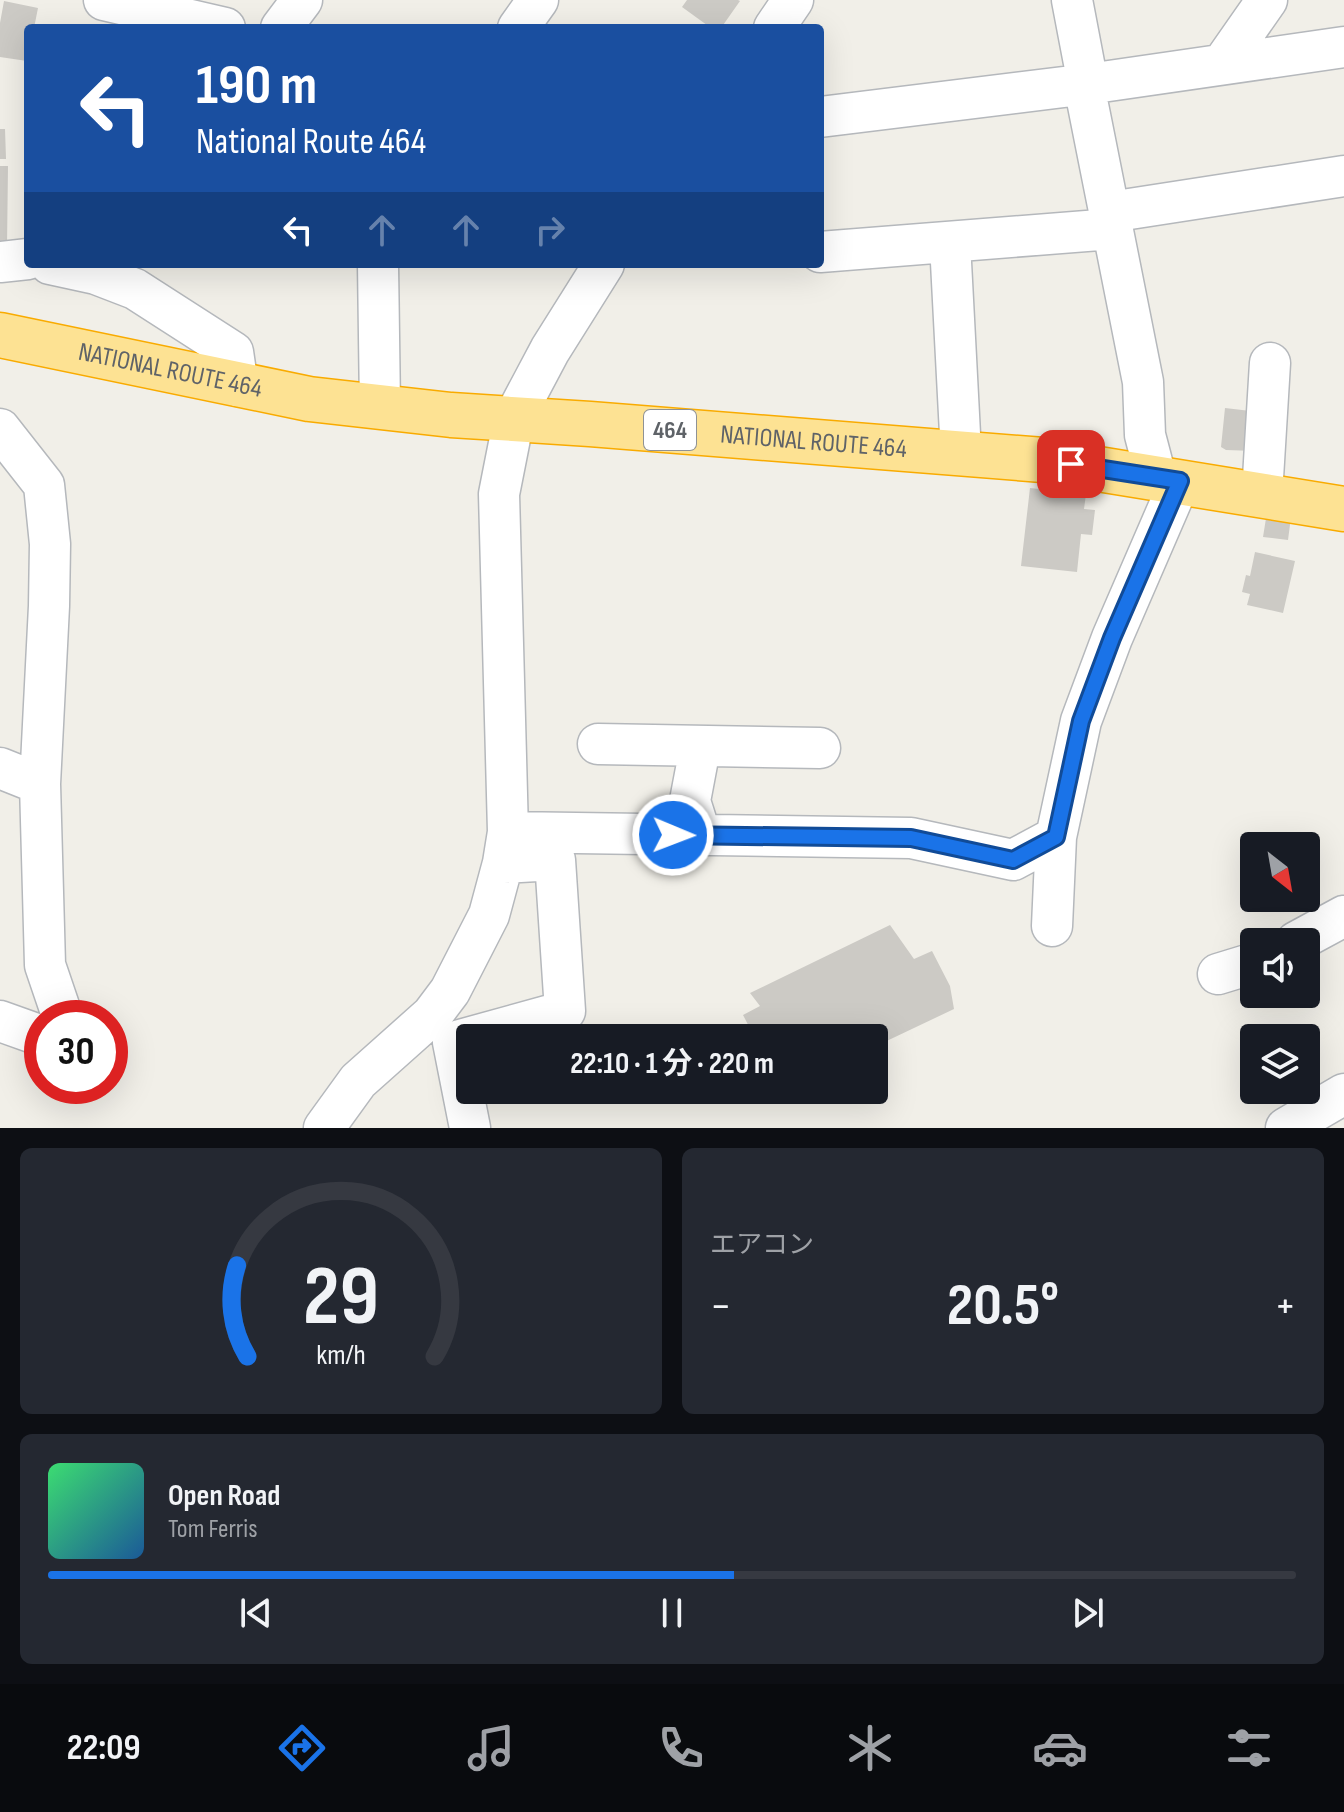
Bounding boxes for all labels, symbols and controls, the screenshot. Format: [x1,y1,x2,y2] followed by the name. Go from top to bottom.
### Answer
[196,53,317,120] text: 190 m
[64,56,168,160] icon: left
[196,121,426,164] text: National Route 464
[276,208,320,252] icon: left
[360,208,404,252] icon: ahead
[444,208,488,252] icon: ahead
[528,208,572,252] icon: right
[76,336,265,404] street label: NATIONAL ROUTE 464
[644,410,696,450] road number: 464
[719,419,908,465] street label: NATIONAL ROUTE 464
[1037,430,1105,498] pin
[1049,442,1093,486] icon: arrive
[631,793,715,877] position arrow
[1240,832,1320,912] north arrow
[1240,832,1320,1104] map controls
[1240,928,1320,1008] button: sound
[24,1000,128,1104] speed limit sign: 30
[1240,1024,1320,1104] button: layers
[570,1046,774,1082] text: 22:10 · 1 分 · 220 m
[710,1230,814,1261] text: エアコン
[303,1248,379,1348] text: 29
[947,1270,1059,1342] text: 20.5°
[710,1280,732,1333] text: −
[1274,1280,1296,1333] text: +
[316,1338,366,1373] text: km/h
[168,1478,280,1514] text: Open Road
[168,1514,258,1545] text: Tom Ferris
[234,1591,278,1635] icon: previous
[650,1591,694,1635] icon: pause
[1066,1591,1110,1635] icon: next
[274,1720,330,1776] icon: directions
[463,1720,519,1776] icon: music
[653,1720,709,1776] icon: phone
[842,1720,898,1776] icon: climate
[1032,1720,1088,1776] icon: car
[1221,1720,1277,1776] icon: filters
[67,1727,141,1770] text: 22:09

